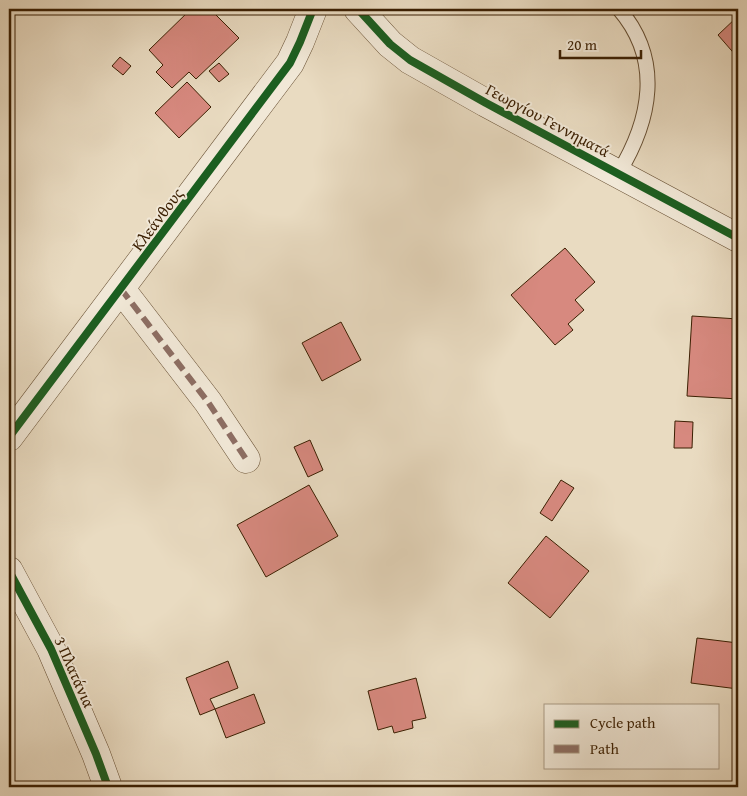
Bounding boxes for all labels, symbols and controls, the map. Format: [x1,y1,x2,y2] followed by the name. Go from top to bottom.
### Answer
[560,28,641,60] scale bar
[567,34,598,55] text: 20 m
[482,77,615,163] street label: Γεωργίου Γεννηματά
[125,182,189,256] street label: Κλεάνθους
[49,632,102,712] street label: 3 Πλατάνια
[544,704,720,768] legend
[590,712,656,733] text: Cycle path
[590,738,619,759] text: Path

